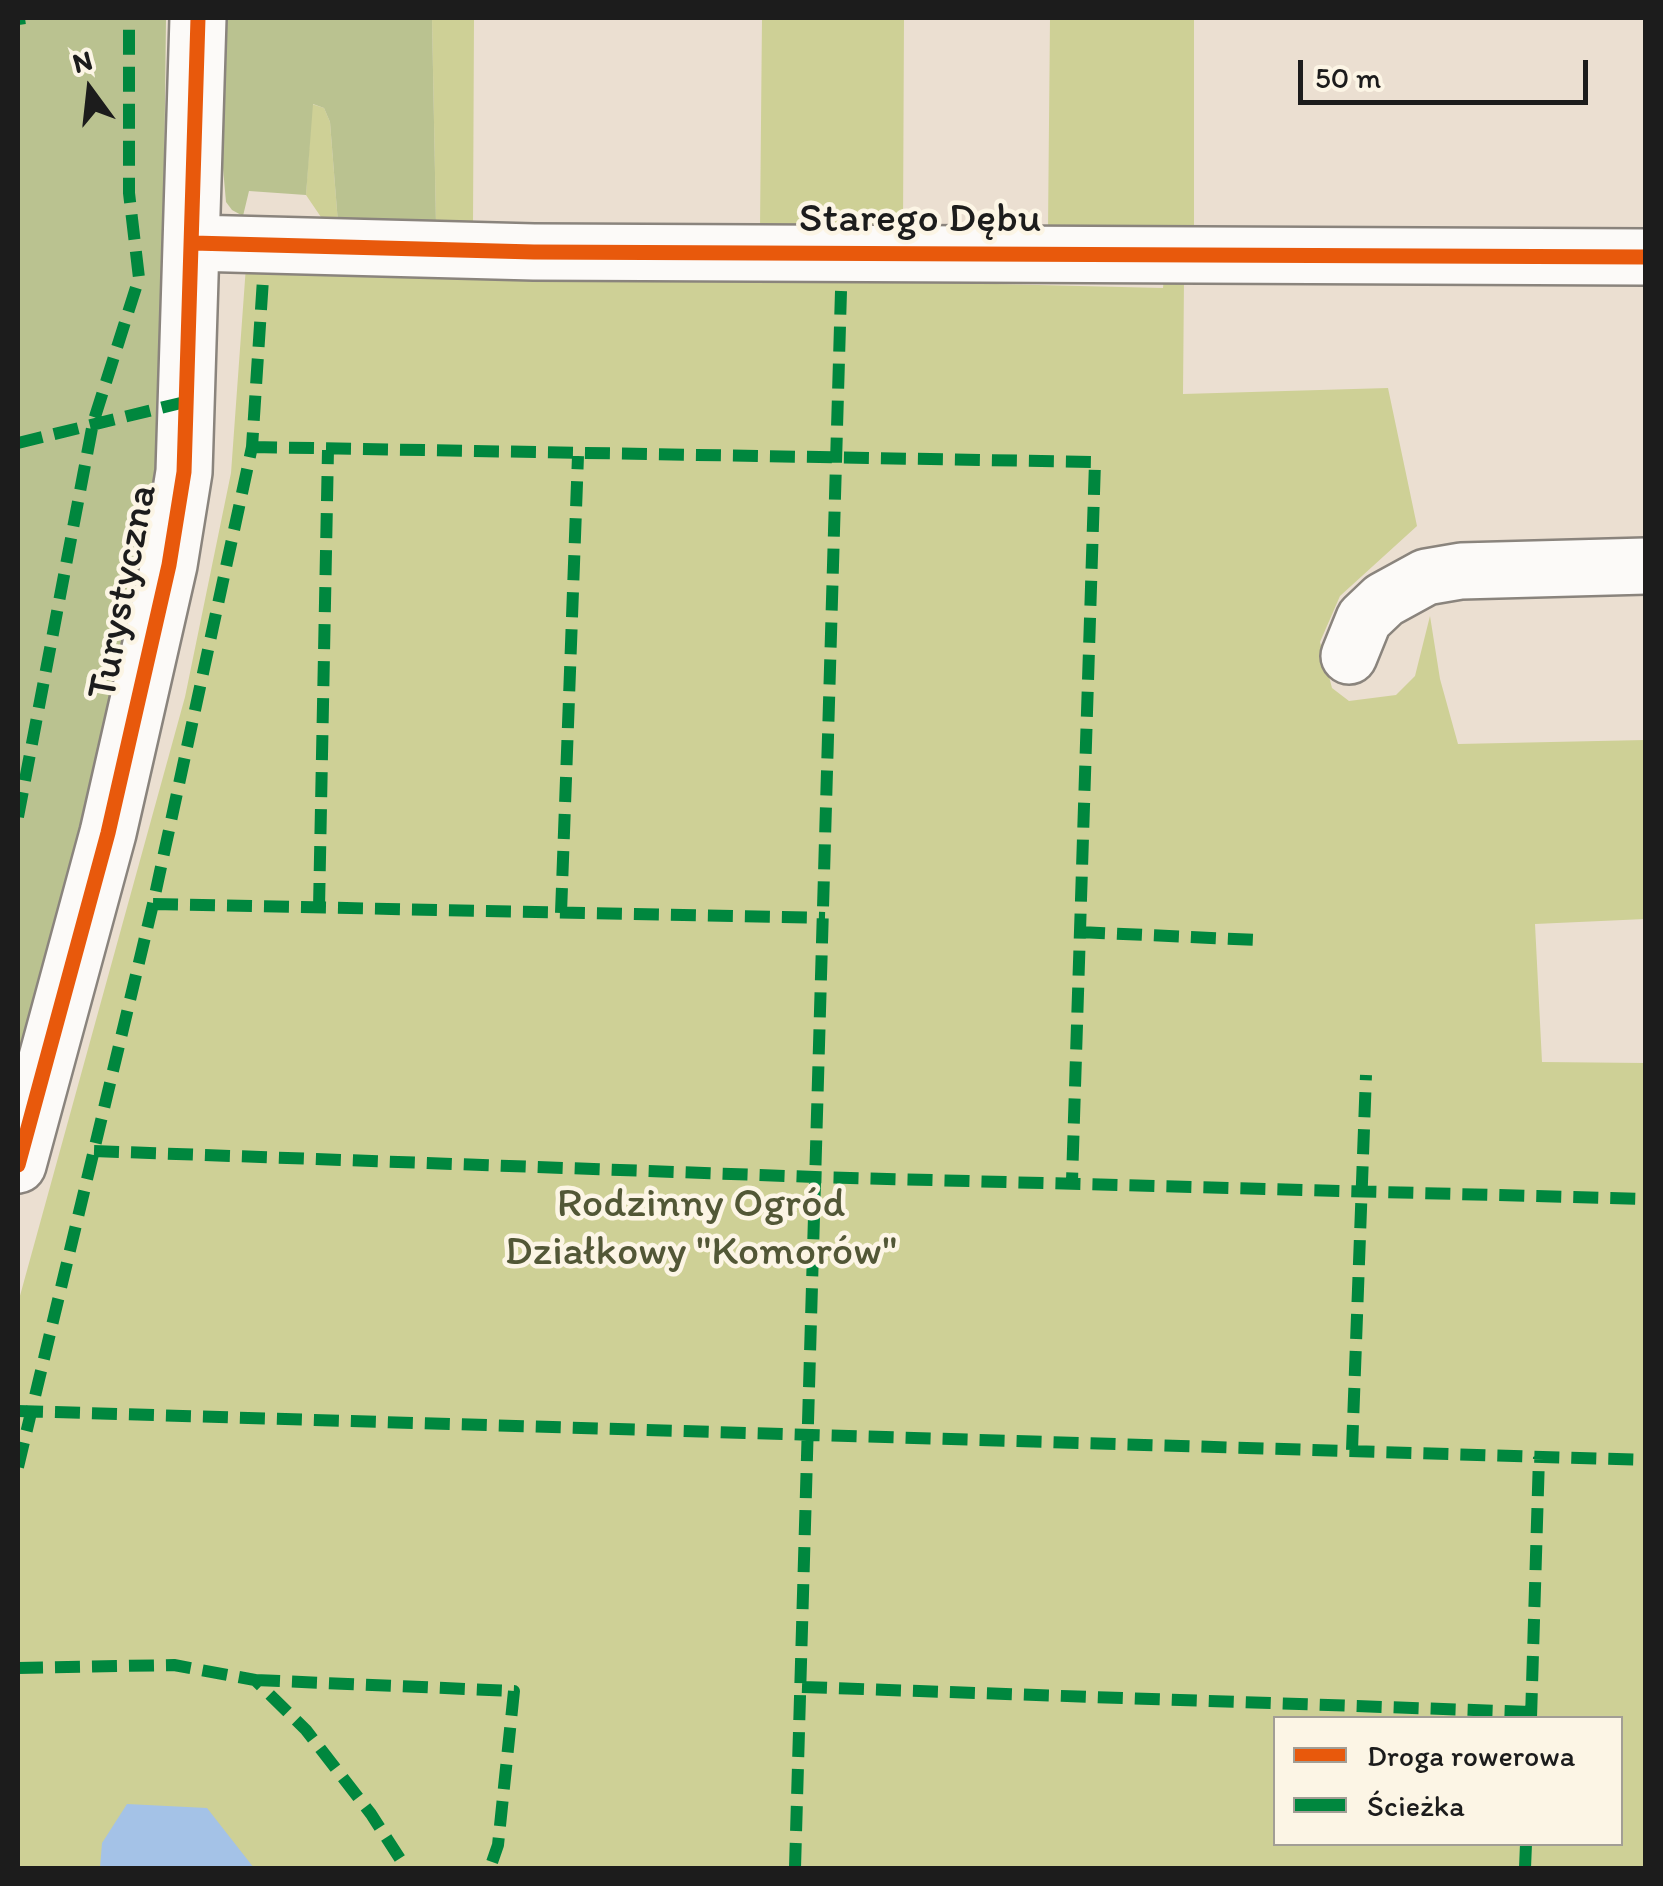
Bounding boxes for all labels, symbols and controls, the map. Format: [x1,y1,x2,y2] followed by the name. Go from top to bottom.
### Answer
[40,40,140,140] north arrow
[1303,40,1593,102] scale bar
[69,42,96,80] text: N
[1315,59,1381,96] text: 50 m
[799,195,1041,245] street label: Starego Dębu
[78,480,170,704] street label: Turystyczna
[505,1180,897,1278] park label: Rodzinny Ogród Działkowy "Komorów"
[1273,1716,1623,1846] legend
[1367,1737,1575,1774] text: Droga rowerowa
[1367,1787,1465,1824] text: Ścieżka

